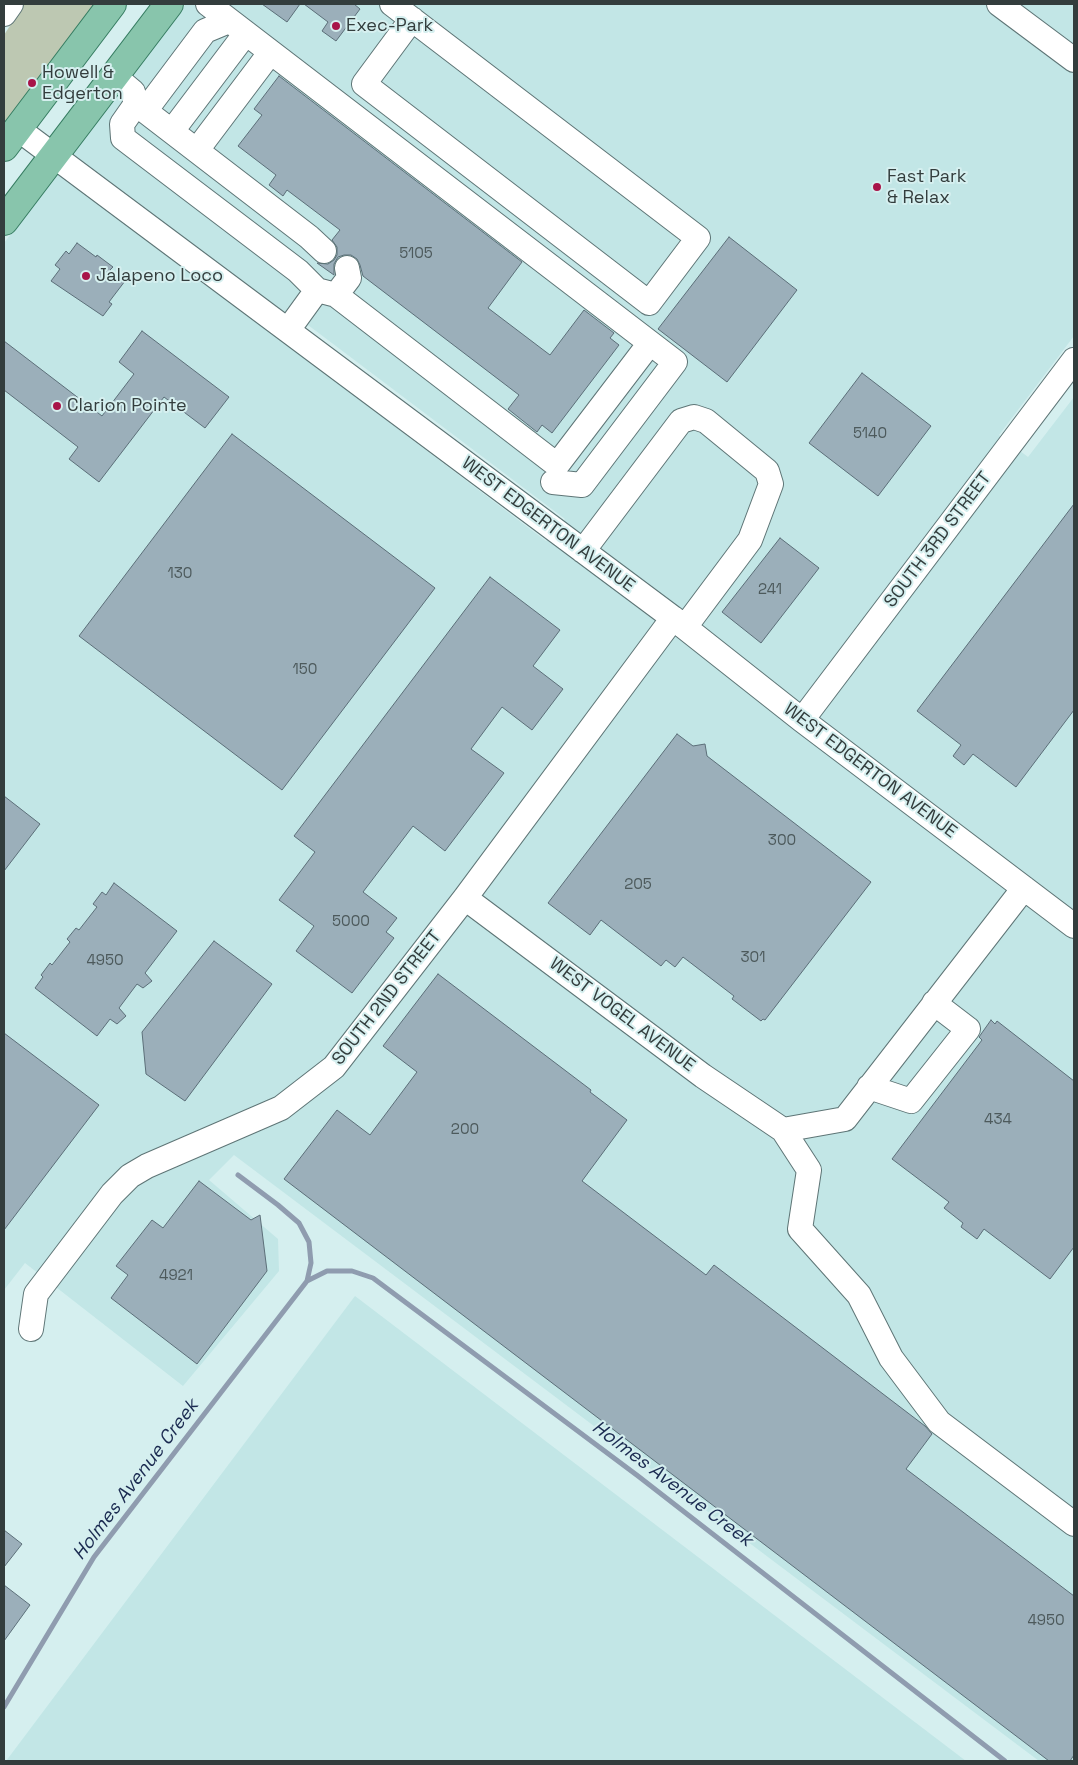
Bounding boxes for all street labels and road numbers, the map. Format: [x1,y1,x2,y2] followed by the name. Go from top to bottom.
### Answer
[457,453,639,597] street label: WEST EDGERTON AVENUE
[880,468,996,612] street label: SOUTH 3RD STREET
[779,699,961,843] street label: WEST EDGERTON AVENUE
[328,926,446,1070] street label: SOUTH 2ND STREET
[545,953,699,1077] street label: WEST VOGEL AVENUE

